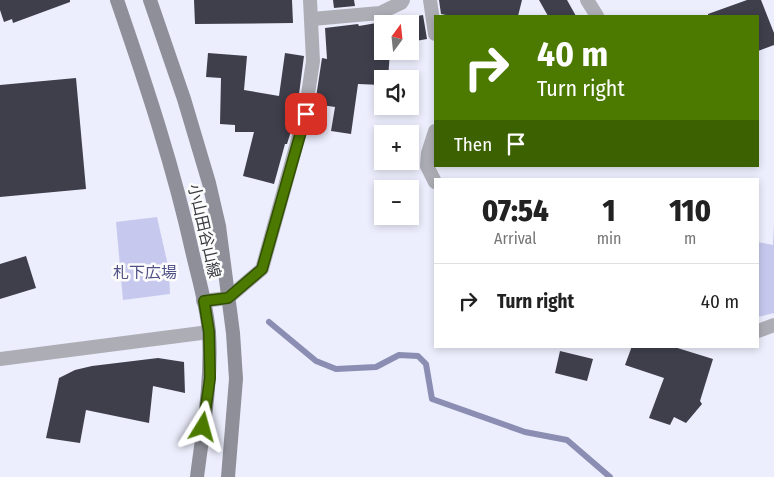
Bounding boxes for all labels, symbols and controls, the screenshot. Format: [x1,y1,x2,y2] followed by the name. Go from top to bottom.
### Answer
[374,15,419,60] north arrow
[374,15,419,225] map controls
[537,33,608,75] text: 40 m
[454,35,519,100] icon: right
[374,70,419,115] button: sound
[537,75,625,102] text: Turn right
[285,93,327,135] pin
[292,100,320,128] icon: arrive
[374,125,419,170] button: +
[502,130,530,158] icon: arrive
[454,133,492,156] text: Then
[374,180,419,225] button: −
[184,182,225,280] street label: 小山田谷山線
[482,193,549,229] text: 07:54
[603,193,616,229] text: 1
[669,193,711,229] text: 110
[494,229,537,248] text: Arrival
[597,229,621,248] text: min
[684,229,696,248] text: m
[113,263,177,282] park label: 札下広場
[454,287,482,315] icon: right
[497,290,574,313] text: Turn right
[701,290,739,313] text: 40 m
[176,400,228,452] position arrow

